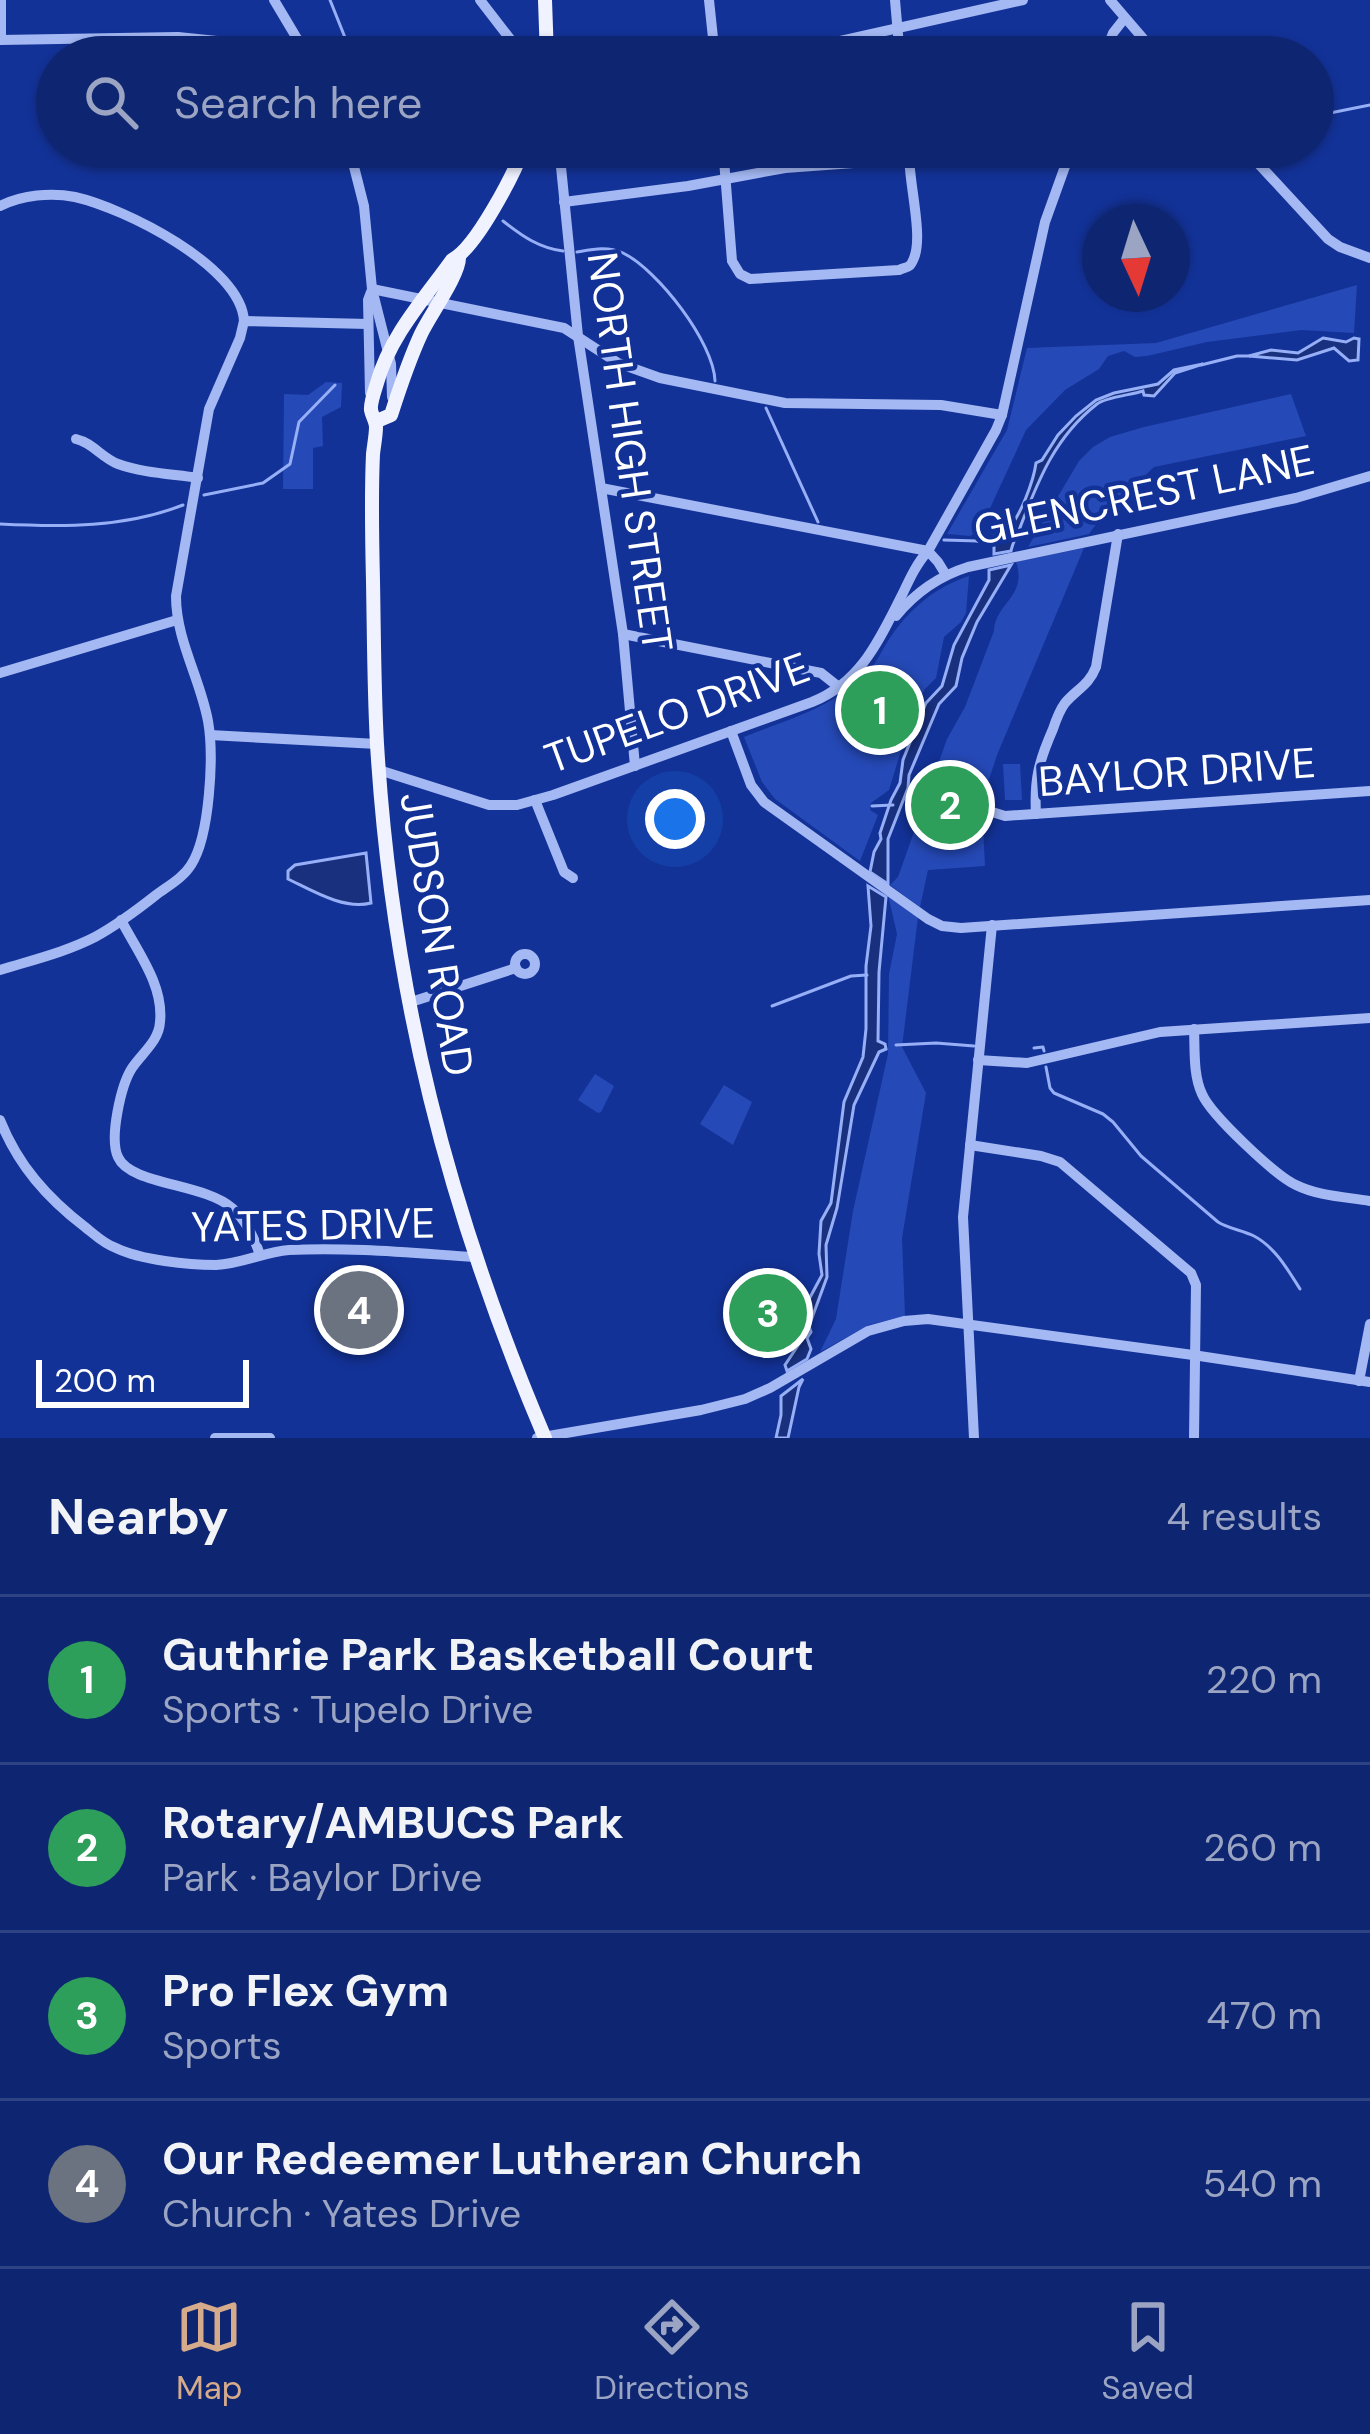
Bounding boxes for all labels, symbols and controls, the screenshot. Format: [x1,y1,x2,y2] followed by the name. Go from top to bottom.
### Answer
[36,36,1334,168] search box
[78,69,144,135] icon: search
[174,73,422,132] text: Search here
[1082,204,1190,312] north arrow
[575,249,685,655] street label: NORTH HIGH STREET
[969,432,1319,558] street label: GLENCREST LANE
[537,640,817,786] street label: TUPELO DRIVE
[841,665,919,755] pin: 1
[1037,735,1317,809] street label: BAYLOR DRIVE
[911,760,989,850] pin: 2
[387,788,487,1080] street label: JUDSON ROAD
[645,789,705,849] your location
[190,1195,436,1255] street label: YATES DRIVE
[320,1265,398,1355] pin: 4
[729,1268,807,1358] pin: 3
[36,1354,249,1407] scale bar
[54,1359,156,1402] text: 200 m
[48,1483,229,1550] text: Nearby
[1167,1491,1322,1542] text: 4 results
[162,1625,814,1684] text: Guthrie Park Basketball Court
[80,1654,94,1705] text: 1
[1206,1654,1322,1705] text: 220 m
[162,1684,533,1735] text: Sports · Tupelo Drive
[162,1793,624,1852] text: Rotary/AMBUCS Park
[76,1822,98,1873] text: 2
[1203,1822,1322,1873] text: 260 m
[162,1852,482,1903] text: Park · Baylor Drive
[162,1961,449,2020] text: Pro Flex Gym
[75,1990,99,2041] text: 3
[1206,1990,1322,2041] text: 470 m
[162,2020,281,2071] text: Sports
[162,2129,862,2188] text: Our Redeemer Lutheran Church
[74,2158,100,2209] text: 4
[1203,2158,1322,2209] text: 540 m
[162,2188,521,2239] text: Church · Yates Drive
[176,2294,242,2409] tab: Map
[594,2294,750,2409] tab: Directions
[1102,2294,1194,2409] tab: Saved

